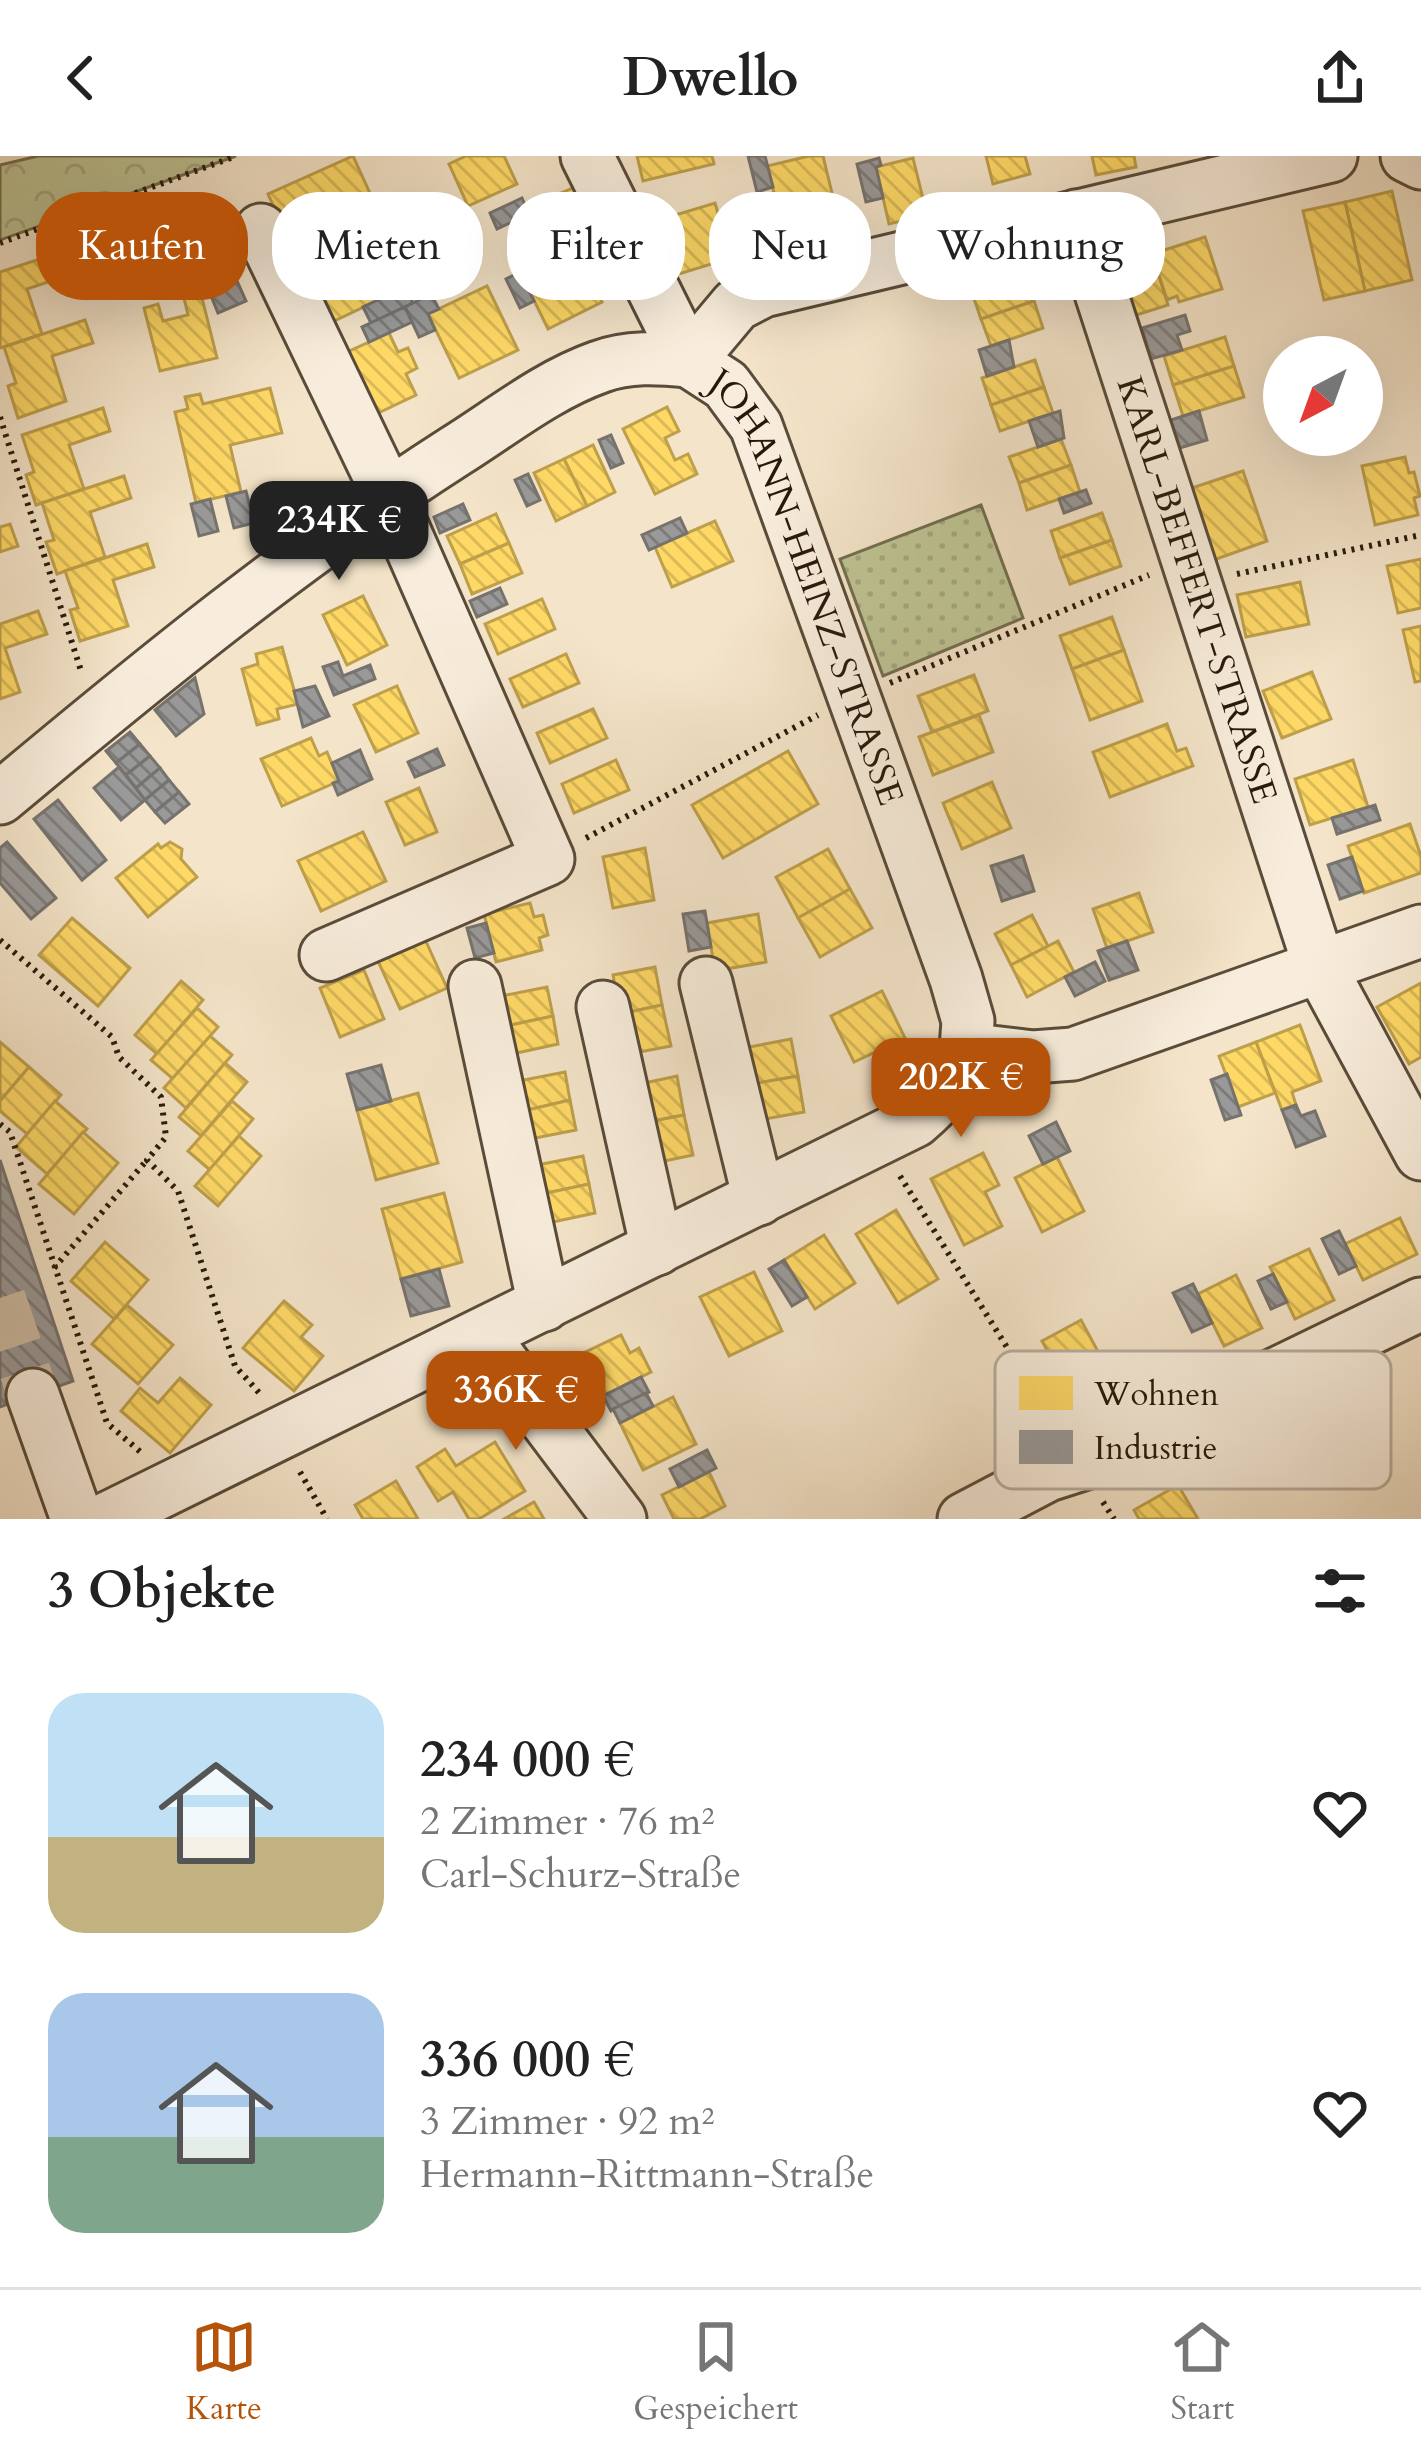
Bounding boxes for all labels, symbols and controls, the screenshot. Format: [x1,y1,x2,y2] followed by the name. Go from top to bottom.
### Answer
[622,42,799,115] text: Dwello
[48,45,114,111] icon: back
[1307,45,1373,111] icon: share
[36,192,248,300] chip: Kaufen
[272,192,483,300] chip: Mieten
[507,192,685,300] chip: Filter
[709,192,871,300] chip: Neu
[895,192,1165,300] chip: Wohnung
[1263,336,1383,456] north arrow
[1263,336,1383,456] map controls
[696,354,916,812] street label: JOHANN-HEINZ-STRASSE
[1105,370,1289,809] street label: KARL-BEFFERT-STRASSE
[241,481,437,583] pin: 234K €
[276,493,402,546] text: 234K €
[863,1038,1059,1140] pin: 202K €
[898,1050,1024,1103] text: 202K €
[418,1351,614,1453] pin: 336K €
[995,1351,1391,1489] legend
[453,1363,579,1416] text: 336K €
[1093,1372,1219,1417] text: Wohnen
[1094,1426,1217,1471] text: Industrie
[48,1556,276,1626] text: 3 Objekte
[1307,1558,1373,1624] icon: filters
[420,1725,634,1795] text: 234 000 €
[144,1741,288,1885] icon: home
[1307,1780,1373,1846] icon: heart
[420,1795,714,1848] text: 2 Zimmer · 76 m²
[420,1848,741,1901] text: Carl-Schurz-Straße
[420,2025,634,2095] text: 336 000 €
[144,2041,288,2185] icon: home
[1307,2080,1373,2146] icon: heart
[420,2095,714,2148] text: 3 Zimmer · 92 m²
[420,2148,874,2201] text: Hermann-Rittmann-Straße
[186,2314,262,2431] tab: Karte
[633,2314,798,2431] tab: Gespeichert
[1169,2314,1235,2431] tab: Start

